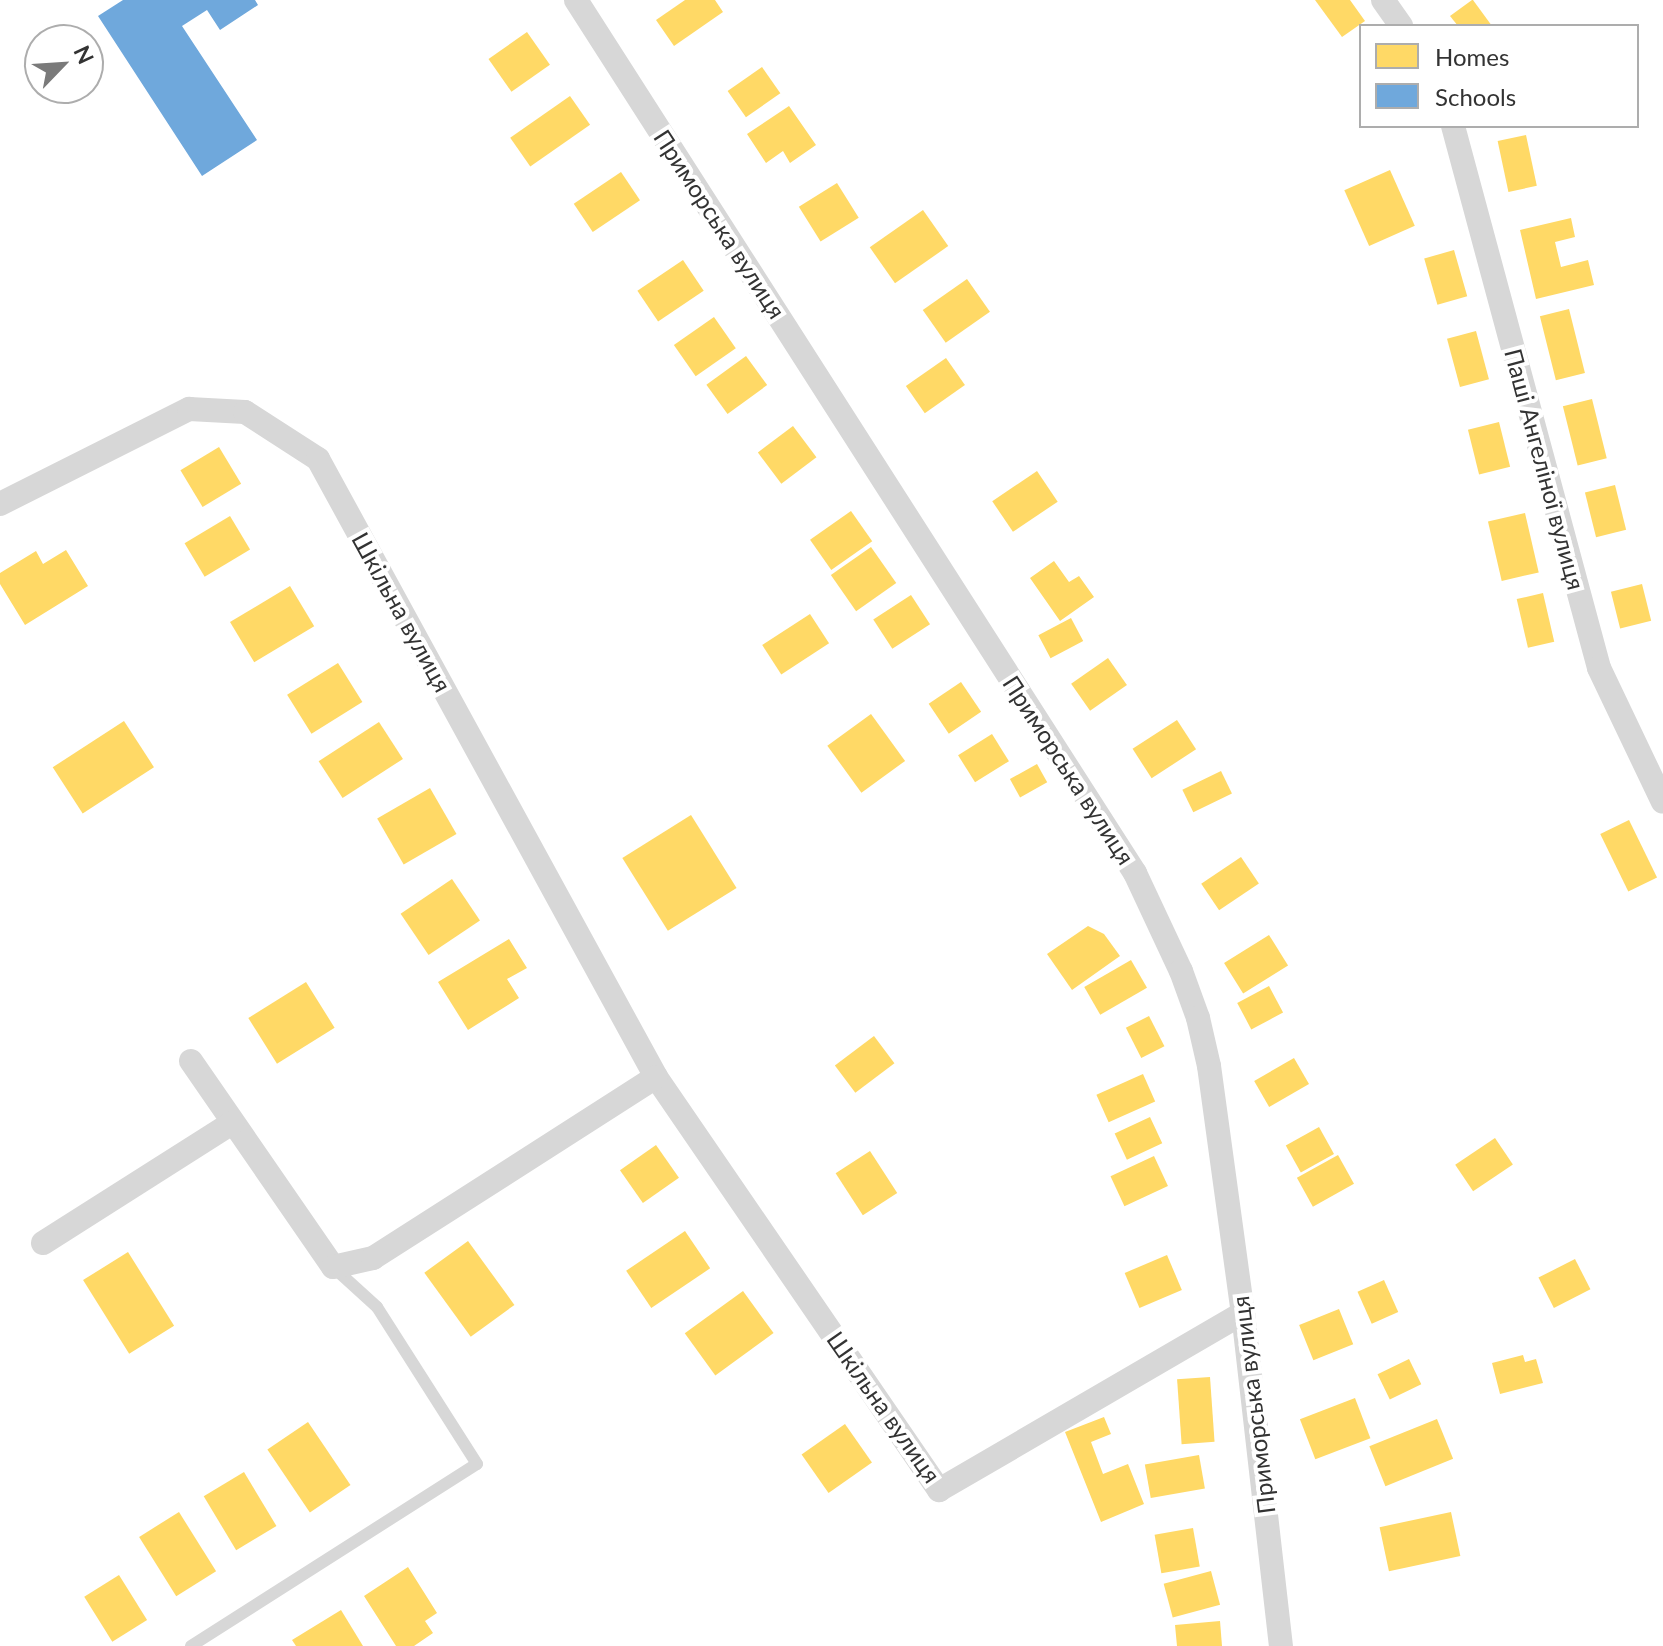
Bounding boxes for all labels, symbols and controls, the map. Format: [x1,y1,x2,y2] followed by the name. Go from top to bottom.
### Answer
[24,24,104,104] north arrow
[1359,24,1639,128] legend
[69,41,100,68] text: N
[1435,42,1509,71] text: Homes
[1435,82,1516,111] text: Schools
[648,124,792,324] street label: Приморська вулиця
[1499,345,1591,593] street label: Паші Ангеліної вулиця
[346,527,458,697] street label: Шкільна вулиця
[997,670,1141,870] street label: Приморська вулиця
[1225,1294,1281,1516] street label: Приморська вулиця
[821,1326,947,1488] street label: Шкільна вулиця

